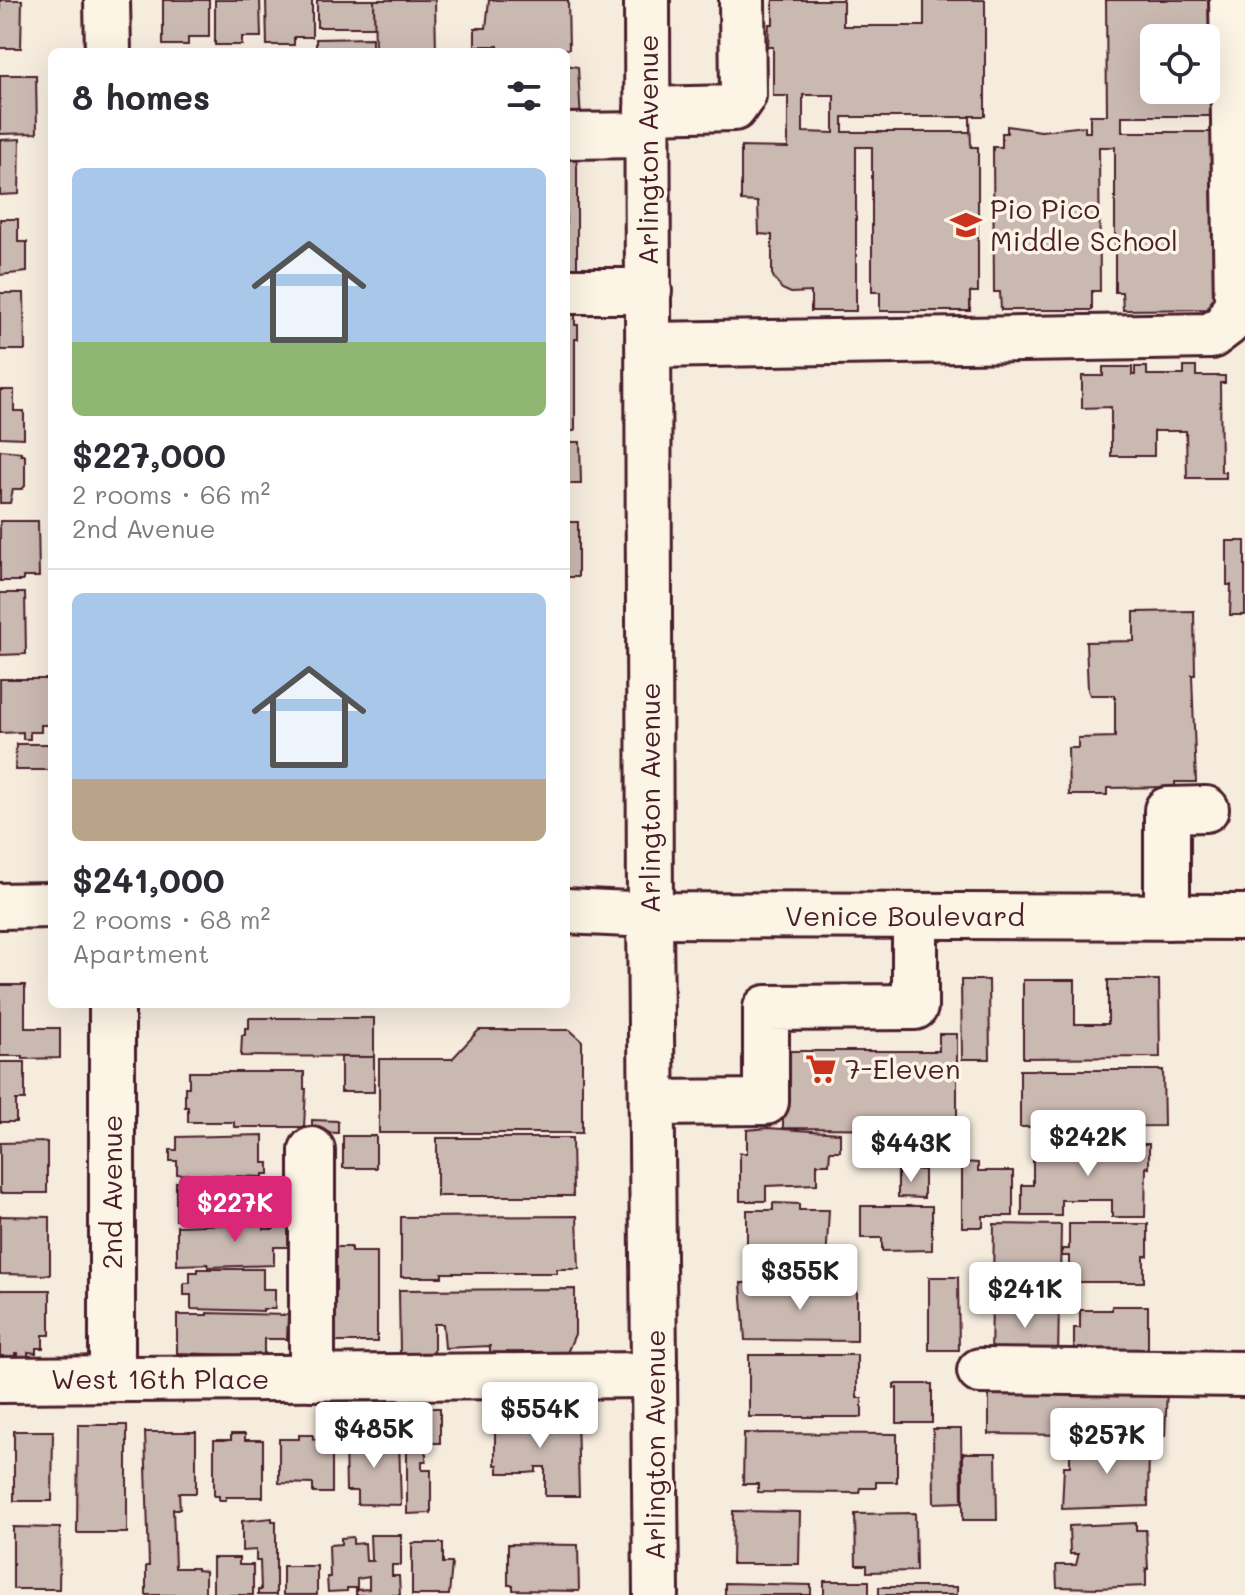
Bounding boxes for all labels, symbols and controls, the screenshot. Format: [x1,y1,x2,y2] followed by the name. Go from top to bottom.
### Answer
[1140,24,1220,104] map controls
[1140,24,1220,104] button: locate
[629,34,665,266] street label: Arlington Avenue
[72,74,210,119] text: 8 homes
[502,74,546,118] icon: filters
[990,190,1178,258] place label: Pio Pico Middle School
[949,208,983,242] school or university icon: Pio Pico Middle School
[237,220,381,364] icon: home
[72,432,226,477] text: $227,000
[72,477,270,511] text: 2 rooms · 66 m²
[72,511,216,545] text: 2nd Avenue
[237,645,381,789] icon: home
[631,682,667,914] street label: Arlington Avenue
[72,857,225,902] text: $241,000
[785,897,1025,933] street label: Venice Boulevard
[72,902,270,936] text: 2 rooms · 68 m²
[72,936,209,970] text: Apartment
[845,1050,960,1086] place label: 7-Eleven
[804,1052,838,1086] supermarket icon: 7-Eleven
[1032,1110,1144,1178] pin: $242K
[93,1115,129,1269] street label: 2nd Avenue
[855,1116,967,1184] pin: $443K
[1049,1119,1127,1153] text: $242K
[870,1125,952,1159] text: $443K
[179,1176,291,1244] pin: $227K
[197,1185,273,1219] text: $227K
[744,1244,856,1312] pin: $355K
[760,1253,840,1287] text: $355K
[969,1262,1081,1330] pin: $241K
[987,1271,1063,1305] text: $241K
[636,1329,672,1561] street label: Arlington Avenue
[51,1360,269,1396] street label: West 16th Place
[484,1382,596,1450] pin: $554K
[500,1391,580,1425] text: $554K
[318,1402,430,1470] pin: $485K
[1051,1408,1163,1476] pin: $257K
[334,1411,414,1445] text: $485K
[1068,1417,1146,1451] text: $257K

